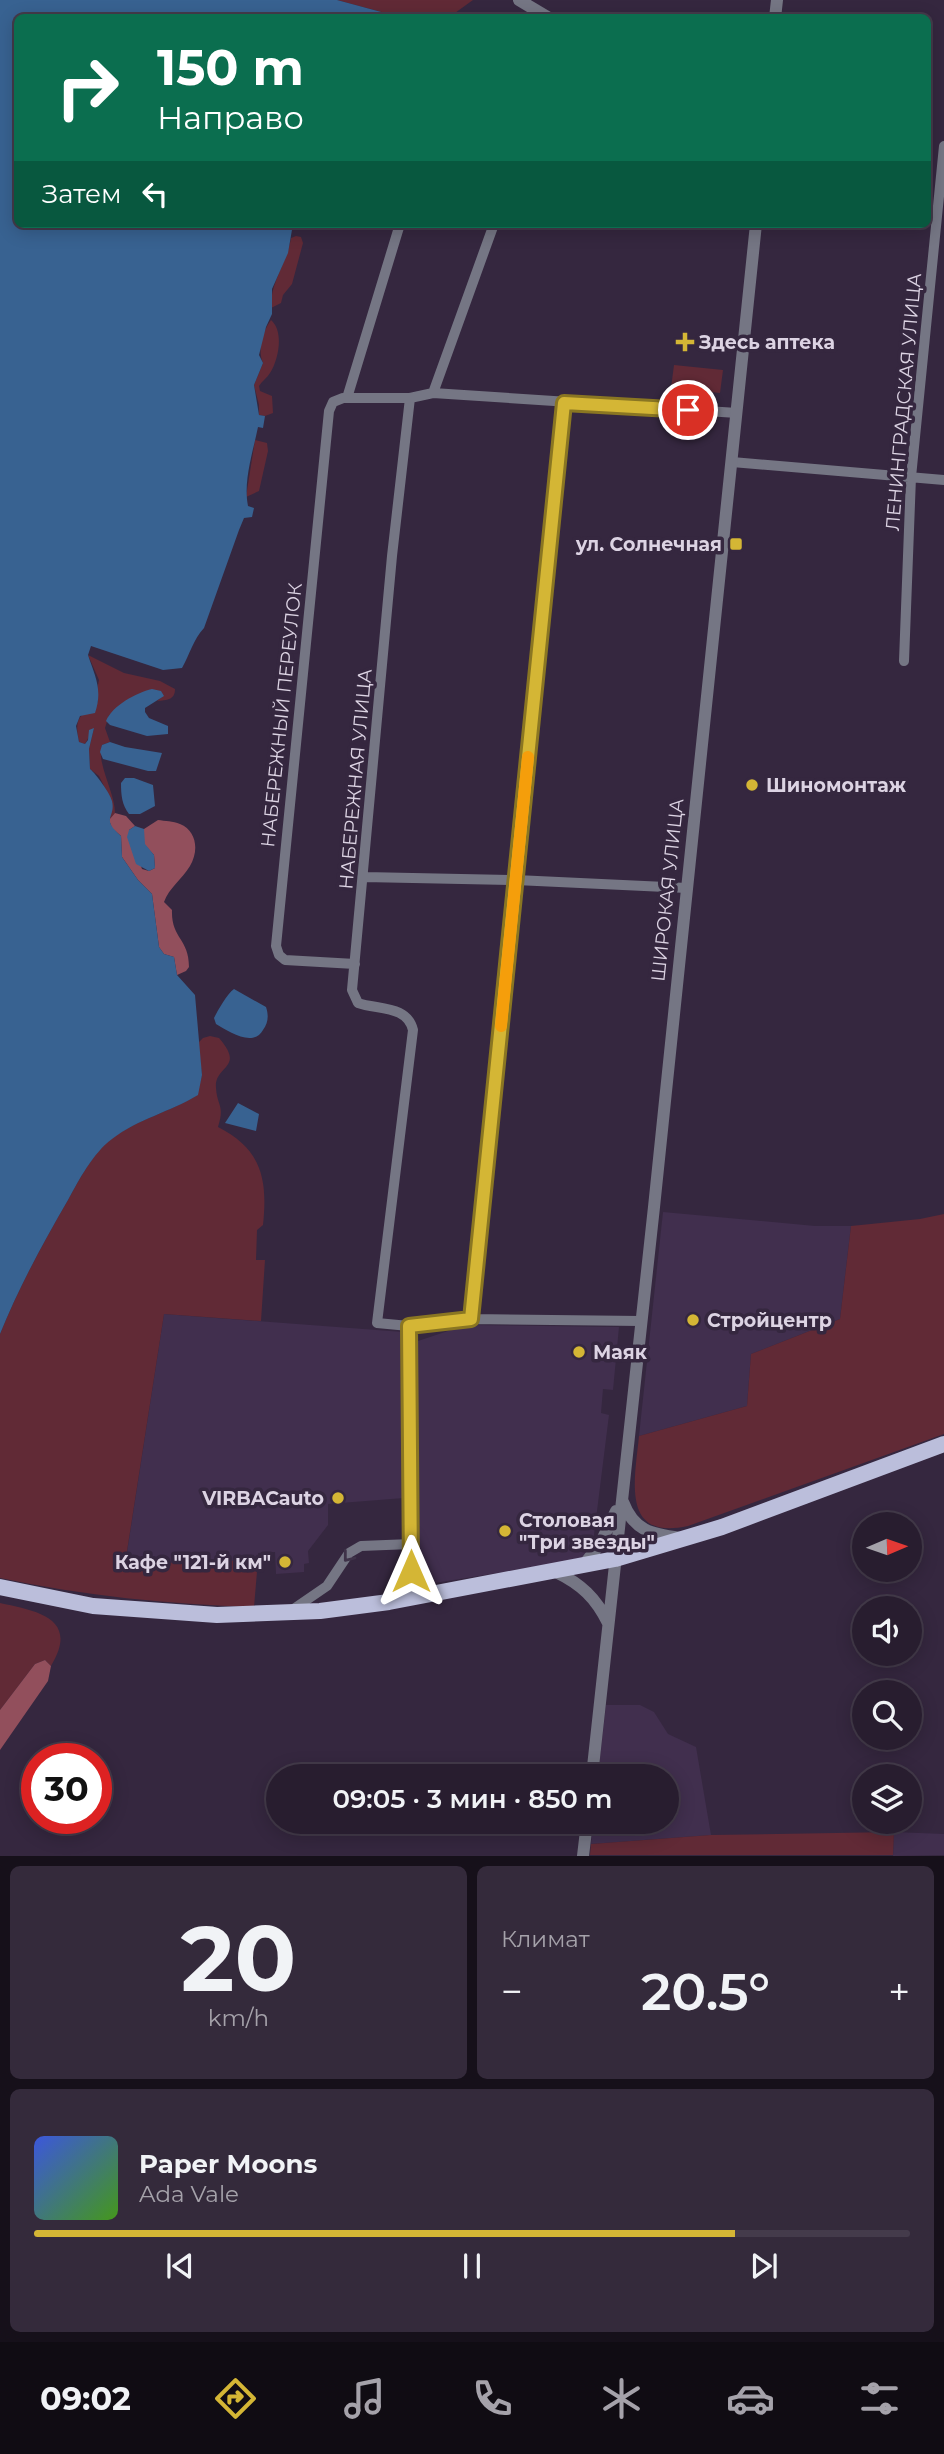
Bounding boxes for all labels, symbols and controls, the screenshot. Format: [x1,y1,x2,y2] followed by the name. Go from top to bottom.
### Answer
[157,38,304,97] text: 150 m
[42,42,133,133] icon: right
[157,98,304,137] text: Направо
[136,175,174,213] icon: left
[42,178,122,210] text: Затем
[881,272,926,532] street label: ЛЕНИНГРАДСКАЯ УЛИЦА
[698,331,835,354] place label: Здесь аптека
[677,334,693,350] marker: Здесь аптека
[658,380,718,440] pin
[669,391,707,429] icon: arrive
[575,533,722,556] place label: ул. Солнечная
[728,536,744,552] marker: ул. Солнечная
[256,582,307,849] street label: НАБЕРЕЖНЫЙ ПЕРЕУЛОК
[334,668,377,890] street label: НАБЕРЕЖНАЯ УЛИЦА
[766,774,907,797] place label: Шиномонтаж
[744,777,760,793] marker: Шиномонтаж
[646,797,689,983] street label: ШИРОКАЯ УЛИЦА
[707,1309,832,1332] place label: Стройцентр
[685,1312,701,1328] marker: Стройцентр
[593,1341,648,1364] place label: Маяк
[571,1344,587,1360] marker: Маяк
[201,1487,324,1510] place label: VIRBACauto
[330,1490,346,1506] marker: VIRBACauto
[519,1509,655,1554] place label: Столовая "Три звезды"
[852,1512,922,1582] north arrow
[852,1512,922,1834] map controls
[497,1523,513,1539] marker: Столовая "Три звезды"
[374,1534,448,1608] position arrow
[343,1550,356,1562] one-way arrow
[115,1551,271,1574] place label: Кафе "121-й км"
[277,1554,293,1570] marker: Кафе "121-й км"
[852,1596,922,1666] button: sound
[852,1680,922,1750] button: search
[21,1743,112,1834] speed limit sign: 30
[852,1764,922,1834] button: layers
[333,1783,612,1815] text: 09:05 · 3 мин · 850 m
[181,1903,296,2014] text: 20
[501,1925,590,1953] text: Климат
[641,1960,770,2023] text: 20.5°
[501,1968,523,2015] text: −
[888,1968,910,2015] text: +
[208,2004,269,2032] text: km/h
[139,2148,317,2180] text: Paper Moons
[139,2180,239,2208] text: Ada Vale
[161,2247,199,2285] icon: previous
[453,2247,491,2285] icon: pause
[745,2247,783,2285] icon: next
[211,2374,260,2423] icon: directions
[340,2374,389,2423] icon: music
[468,2374,517,2423] icon: phone
[597,2374,646,2423] icon: climate
[726,2374,775,2423] icon: car
[855,2374,904,2423] icon: filters
[40,2379,131,2418] text: 09:02

